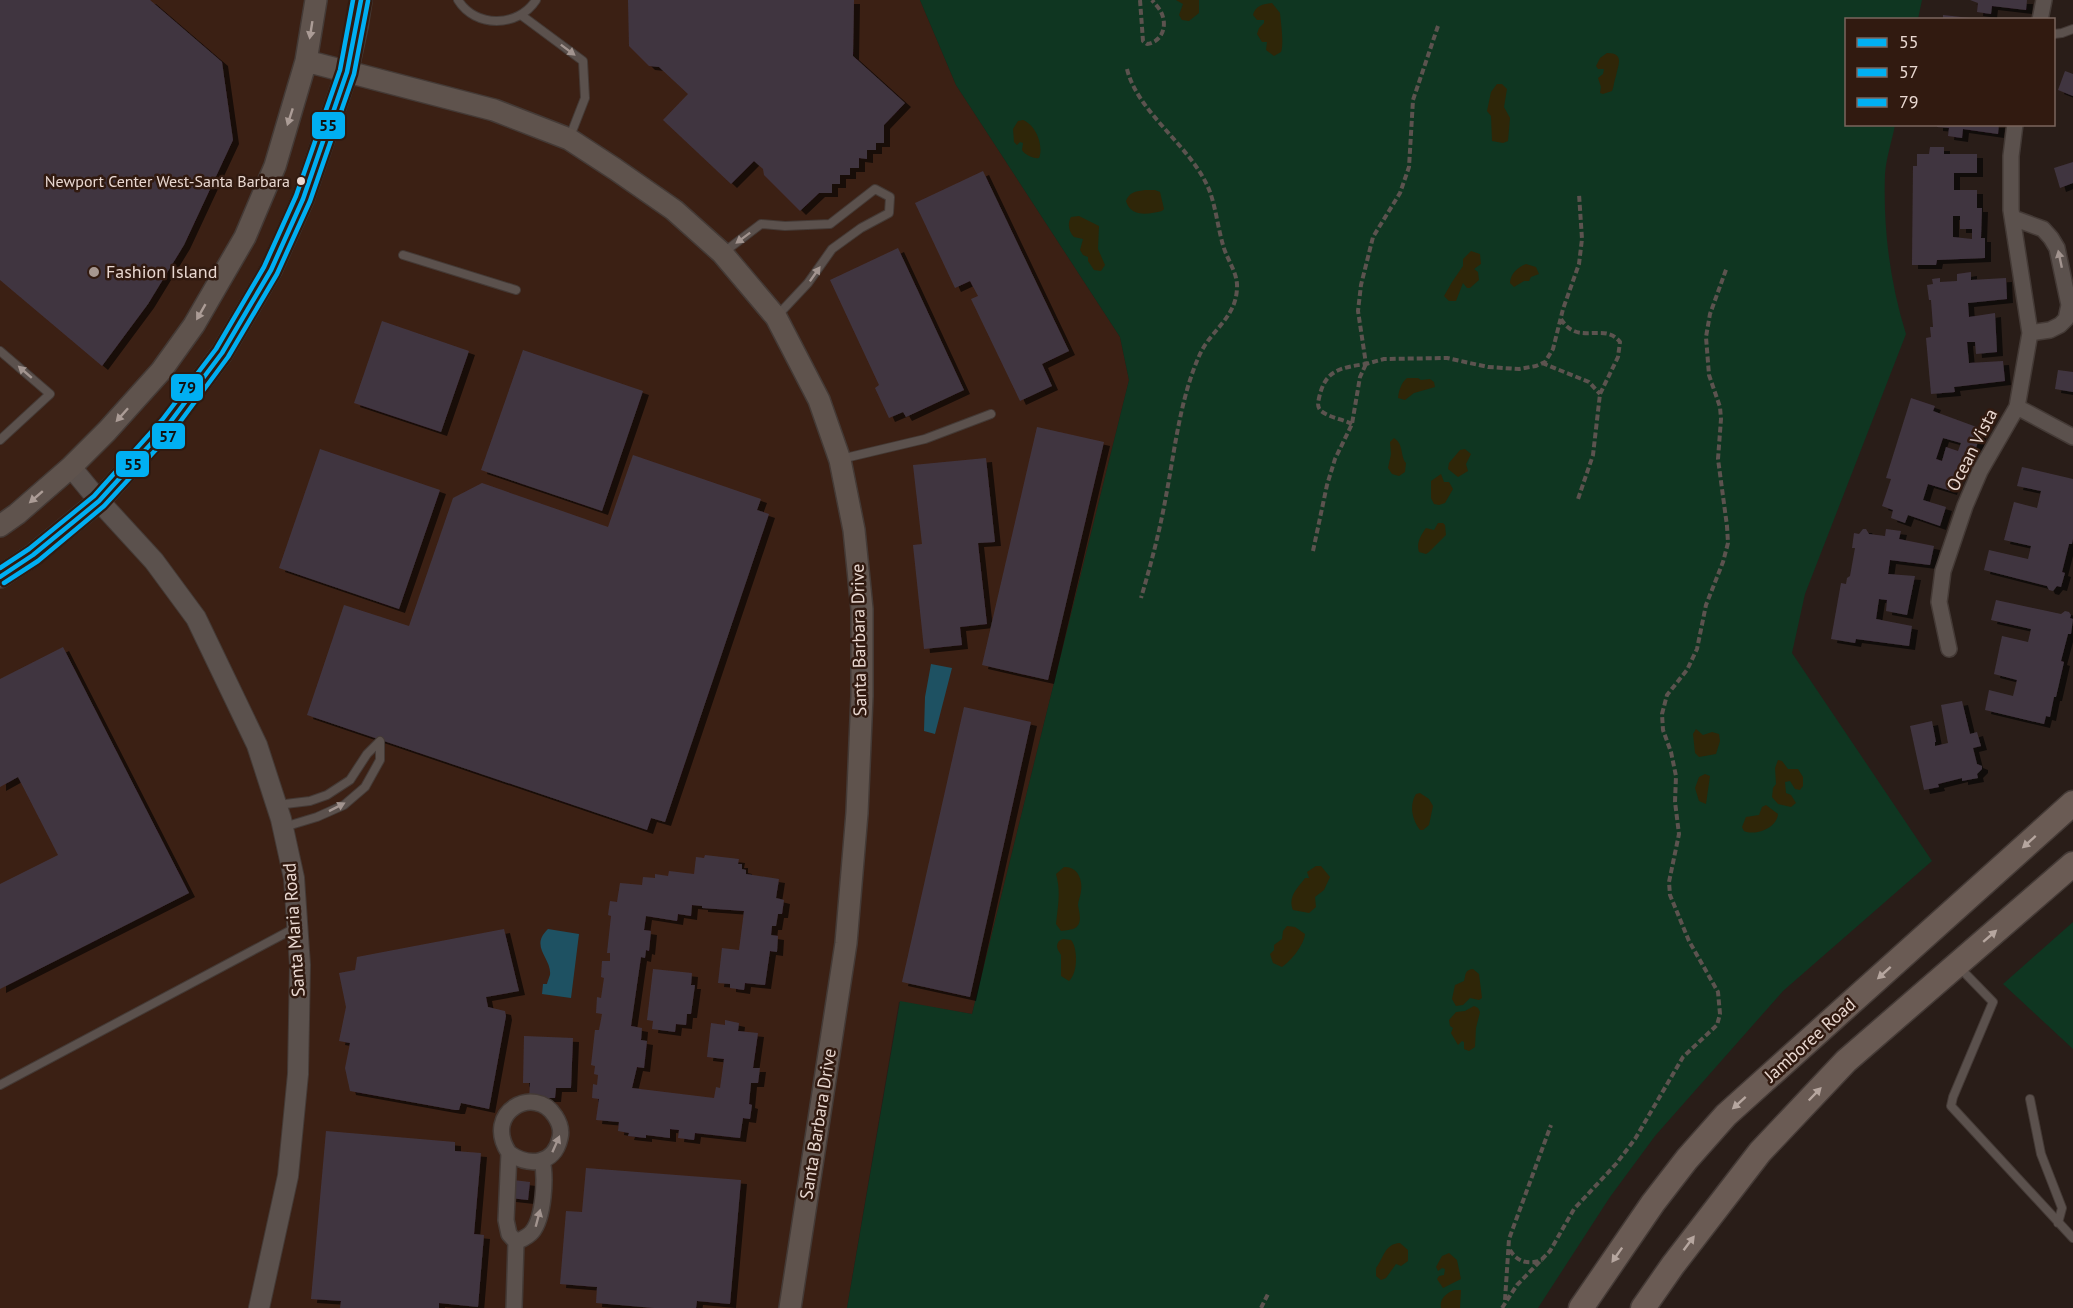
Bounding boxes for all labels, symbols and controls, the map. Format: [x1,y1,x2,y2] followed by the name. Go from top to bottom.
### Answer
[1845,18,2055,126] legend
[307,21,316,40] one-way arrow
[1899,30,1919,53] text: 55
[560,44,576,56] one-way arrow
[1899,60,1919,83] text: 57
[1899,90,1919,113] text: 79
[285,108,295,126] one-way arrow
[311,111,346,140] line badge: 55
[319,115,337,135] text: 55
[45,171,290,191] place label: Newport Center West-Santa Barbara
[295,175,307,187] marker: Newport Center West-Santa Barbara
[735,232,751,244] one-way arrow
[2054,250,2064,269] one-way arrow
[106,260,217,283] place label: Fashion Island
[87,265,101,279] marker: Fashion Island
[809,266,821,282] one-way arrow
[196,304,206,321] one-way arrow
[17,366,33,379] one-way arrow
[170,373,204,402] line badge: 79
[178,377,196,397] text: 79
[1941,405,2002,495] street label: Ocean Vista
[116,407,129,422] one-way arrow
[151,422,186,450] line badge: 57
[159,426,177,446] text: 57
[115,450,150,478] line badge: 55
[124,454,142,474] text: 55
[29,490,44,503] one-way arrow
[846,564,871,716] street label: Santa Barbara Drive
[328,803,346,813] one-way arrow
[2022,835,2037,849] one-way arrow
[277,862,310,998] street label: Santa Maria Road
[1983,929,1998,943] one-way arrow
[1877,966,1892,980] one-way arrow
[1758,993,1860,1087] street label: Jamboree Road
[794,1047,841,1201] street label: Santa Barbara Drive
[1807,1088,1821,1102] one-way arrow
[1732,1096,1747,1110] one-way arrow
[551,1135,561,1153] one-way arrow
[533,1208,543,1227] one-way arrow
[1683,1236,1695,1251] one-way arrow
[1612,1246,1623,1263] one-way arrow

